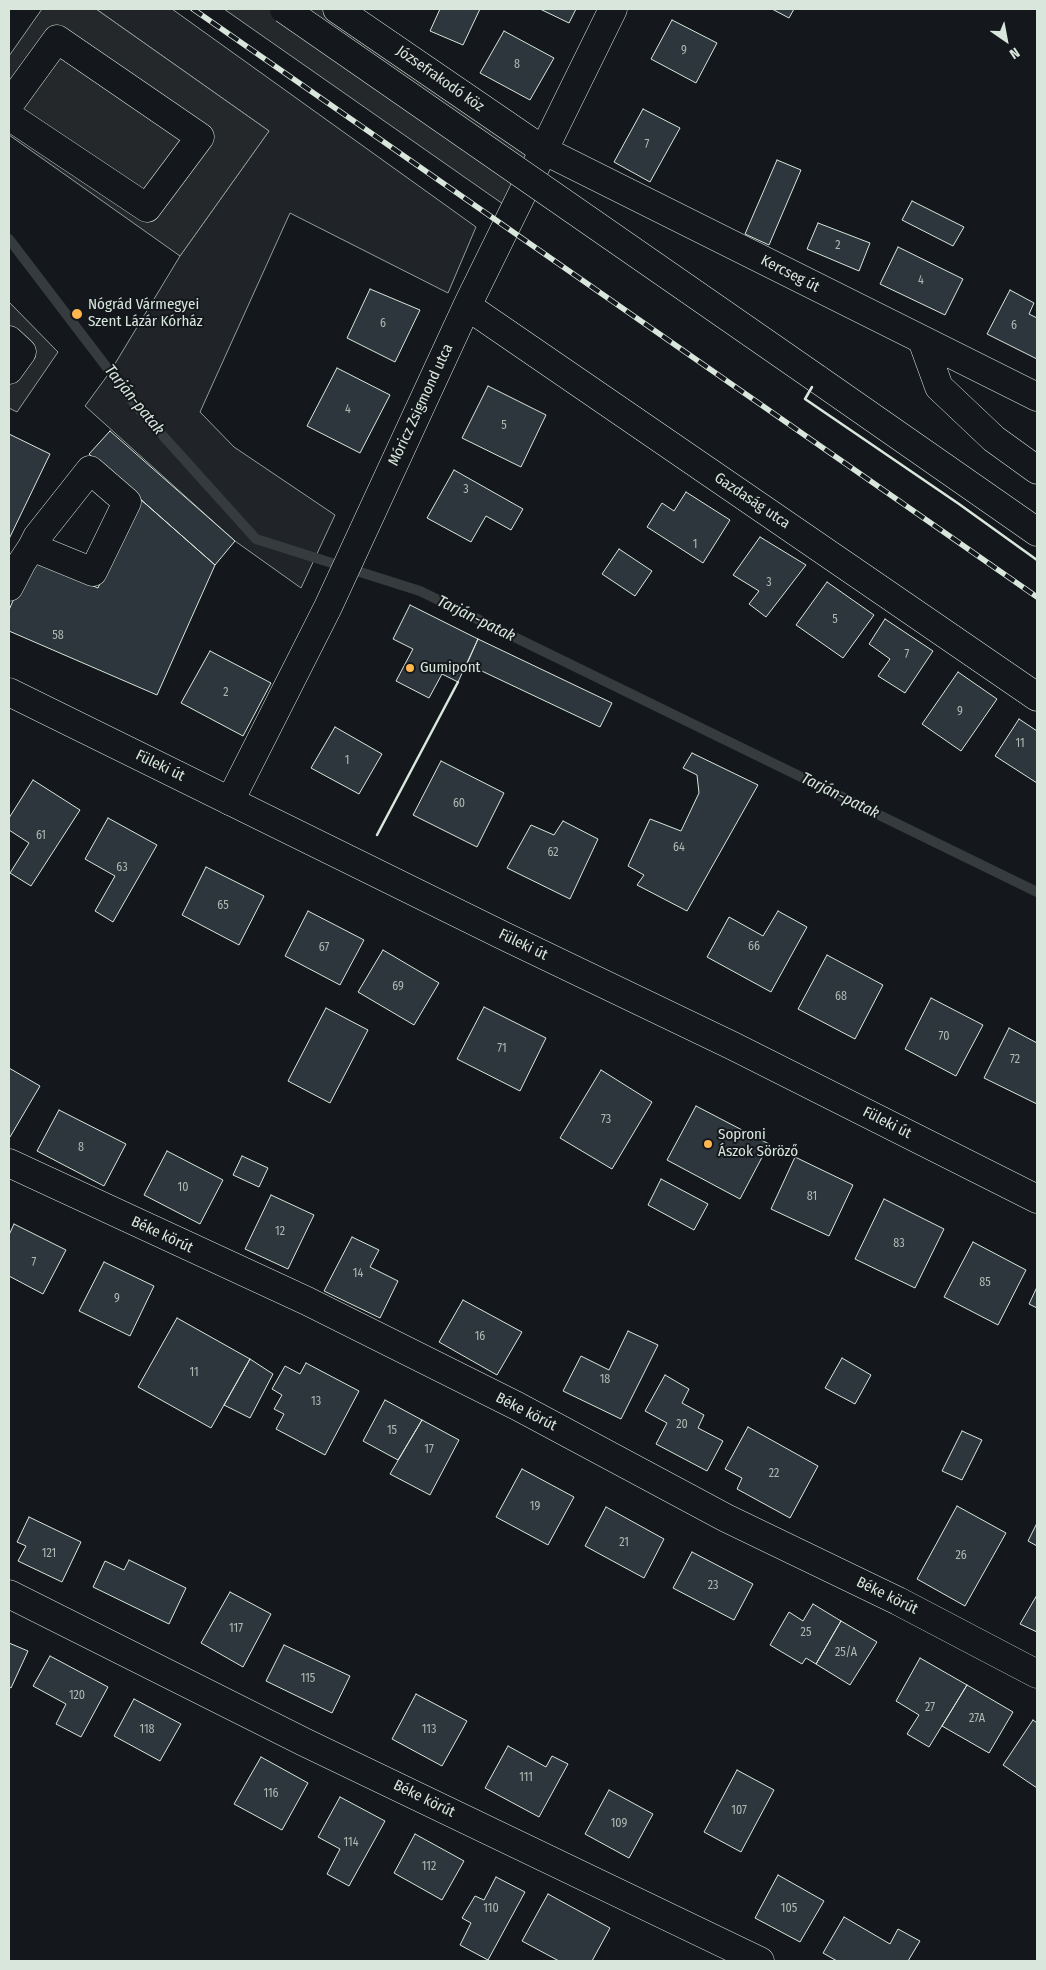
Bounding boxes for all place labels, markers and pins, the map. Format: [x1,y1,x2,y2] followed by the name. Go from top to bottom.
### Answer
[88,296,203,331] place label: Nógrád Vármegyei Szent Lázár Kórház
[70,307,84,321] marker: Nógrád Vármegyei Szent Lázár Kórház
[420,659,480,677] place label: Gumipont
[404,662,416,674] marker: Gumipont
[718,1126,798,1161] place label: Soproni Ászok Söröző
[702,1138,714,1150] marker: Soproni Ászok Söröző

